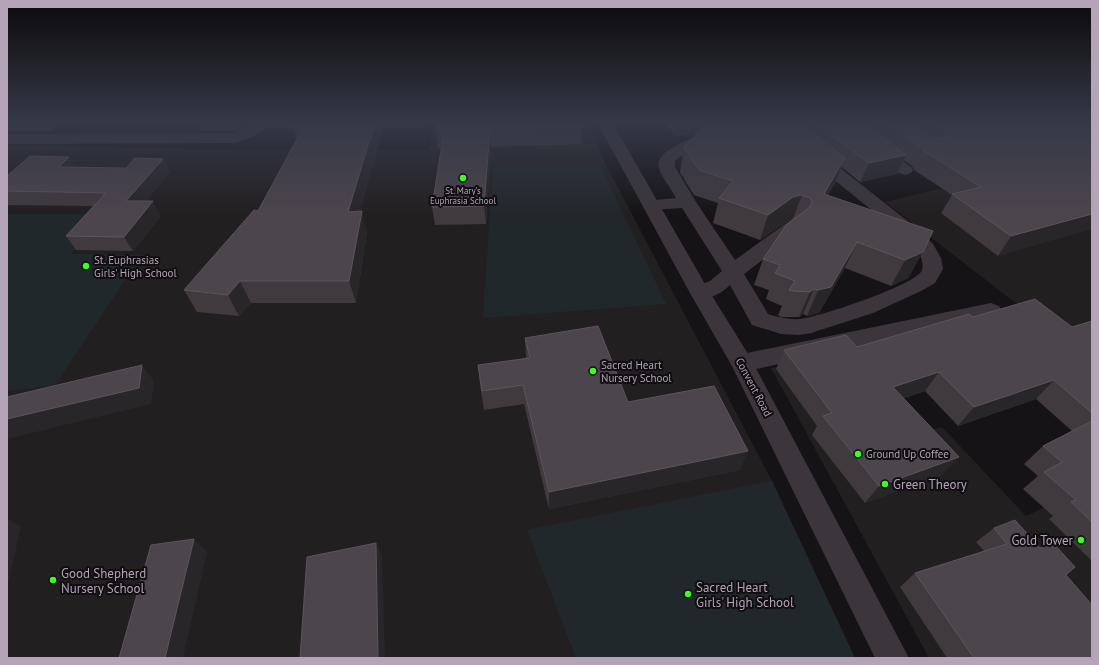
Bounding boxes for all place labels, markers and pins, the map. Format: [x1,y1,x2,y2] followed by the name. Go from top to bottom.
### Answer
[458,173,468,183] marker: St. Mary's Euphrasia School
[430,185,496,206] place label: St. Mary's Euphrasia School
[94,253,178,280] place label: St. Euphrasias Girls' High School
[81,261,91,271] marker: St. Euphrasias Girls' High School
[601,358,672,385] place label: Sacred Heart Nursery School
[588,366,598,376] marker: Sacred Heart Nursery School
[866,447,949,461] place label: Ground Up Coffee
[853,449,863,459] marker: Ground Up Coffee
[893,476,967,493] place label: Green Theory
[880,479,890,489] marker: Green Theory
[1011,532,1074,549] place label: Gold Tower
[1076,535,1086,545] marker: Gold Tower
[61,565,146,597] place label: Good Shepherd Nursery School
[48,575,58,585] marker: Good Shepherd Nursery School
[696,579,794,611] place label: Sacred Heart Girls' High School
[683,589,693,599] marker: Sacred Heart Girls' High School

